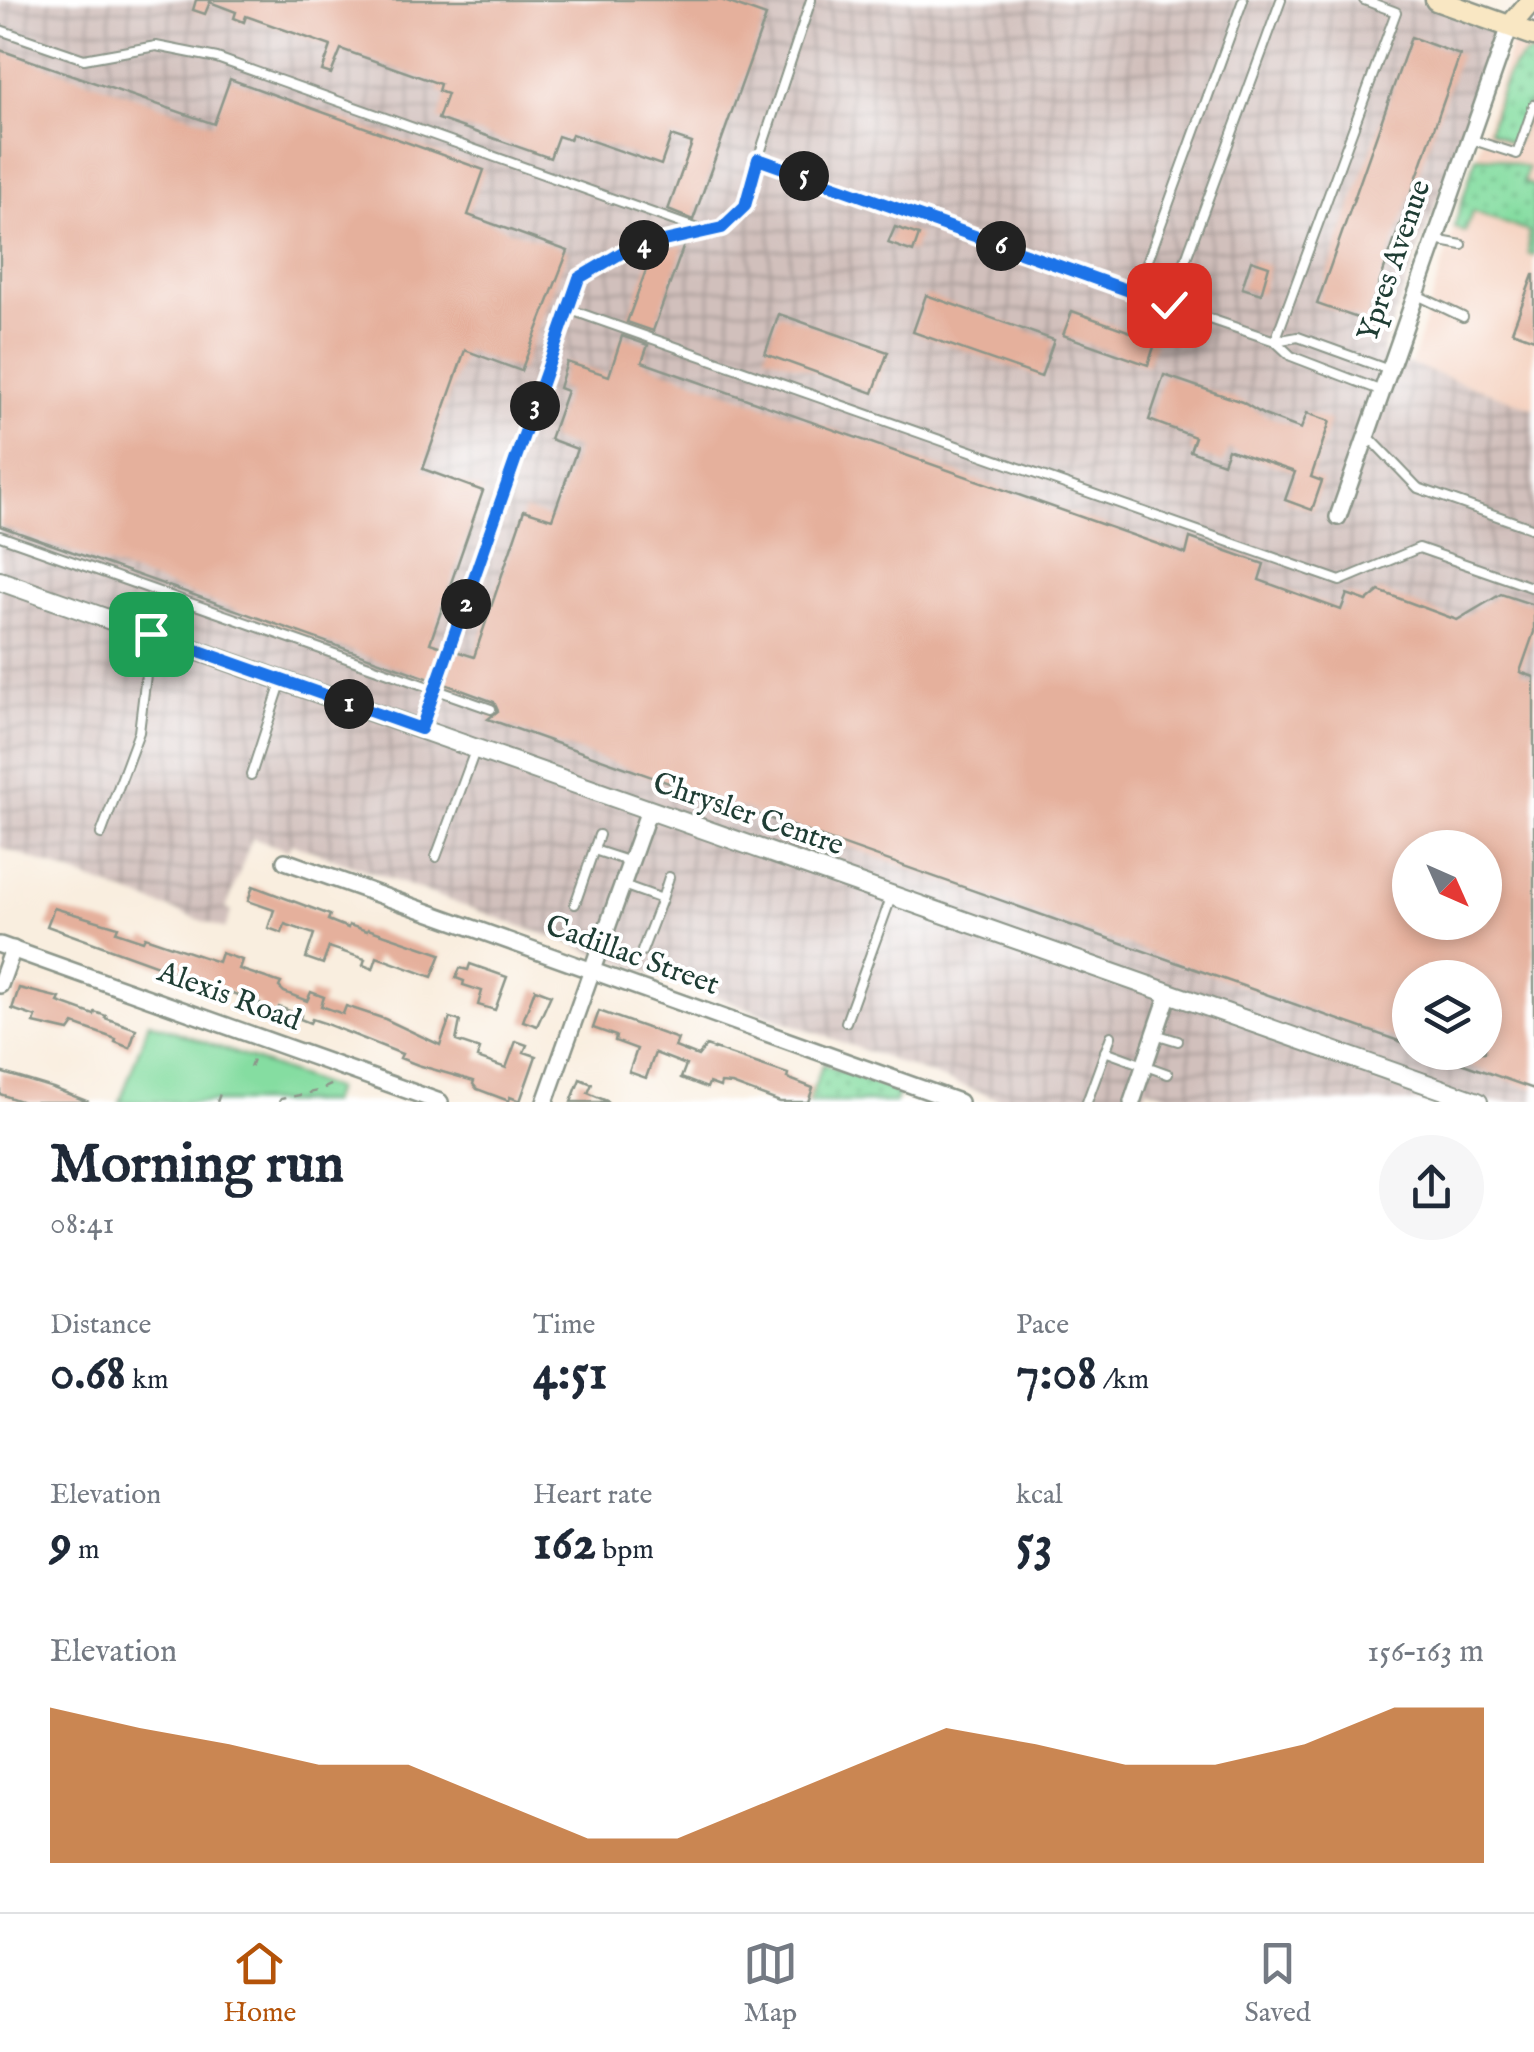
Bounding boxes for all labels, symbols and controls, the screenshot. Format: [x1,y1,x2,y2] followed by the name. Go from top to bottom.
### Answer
[779,151,829,201] pin: 5
[799,158,809,193] text: 5
[1350,175,1440,347] street label: Ypres Avenue
[619,220,669,270] pin: 4
[976,221,1026,271] pin: 6
[637,227,651,262] text: 4
[995,228,1007,263] text: 6
[1127,263,1212,348] pin
[1142,278,1197,333] icon: check
[510,381,560,431] pin: 3
[530,388,540,423] text: 3
[441,579,491,629] pin: 2
[459,586,473,621] text: 2
[109,592,194,677] pin
[124,607,179,662] icon: arrive
[324,679,374,729] pin: 1
[344,686,354,721] text: 1
[648,765,848,865] street label: Chrysler Centre
[1392,830,1502,940] north arrow
[1392,830,1502,1070] map controls
[540,907,724,1005] street label: Cadillac Street
[151,953,307,1041] street label: Alexis Road
[1392,960,1502,1070] button: layers
[50,1131,344,1201] text: Morning run
[1379,1135,1484,1240] button: share
[50,1204,114,1245] text: 08:41
[50,1308,151,1343] text: Distance
[533,1308,595,1343] text: Time
[1016,1308,1069,1343] text: Pace
[50,1343,126,1406] text: 0.68
[533,1343,607,1406] text: 4:51
[1016,1343,1097,1406] text: 7:08
[126,1363,169,1398] text: km
[1097,1363,1149,1398] text: /km
[50,1478,161,1513] text: Elevation
[533,1478,652,1513] text: Heart rate
[1016,1478,1063,1513] text: kcal
[50,1513,72,1576] text: 9
[533,1513,596,1576] text: 162
[1016,1513,1053,1576] text: 53
[72,1533,100,1568] text: m
[596,1533,654,1568] text: bpm
[50,1632,177,1673] text: Elevation
[1367,1632,1484,1673] text: 156–163 m
[223,1936,296,2031] tab: Home
[743,1936,798,2031] tab: Map
[1244,1936,1311,2031] tab: Saved

